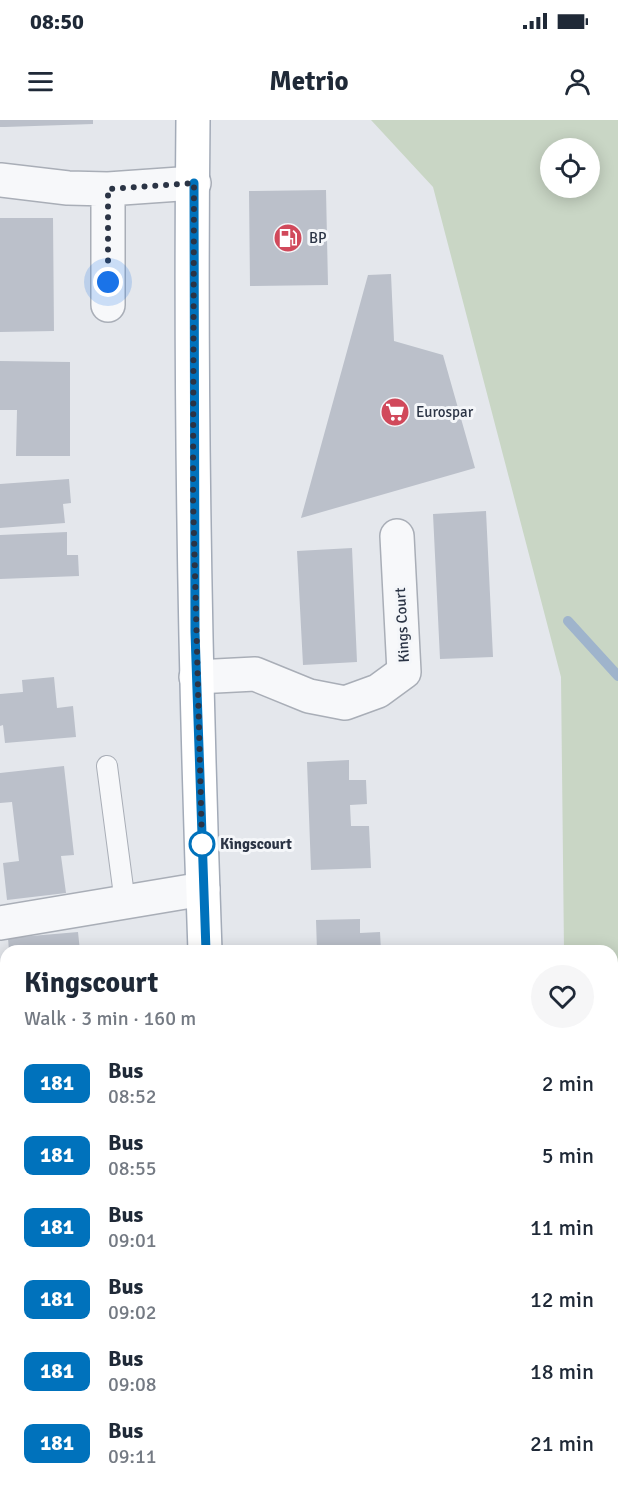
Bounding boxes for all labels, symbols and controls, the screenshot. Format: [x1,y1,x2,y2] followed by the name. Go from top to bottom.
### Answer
[30,8,84,35] text: 08:50
[24,65,57,98] icon: menu
[269,65,349,98] text: Metrio
[561,65,594,98] icon: person
[540,138,600,198] map controls
[540,138,600,198] button: locate
[272,222,304,254] fuel station icon: BP
[309,229,327,247] place label: BP
[93,267,123,297] your location
[379,396,411,428] supermarket icon: Eurospar
[416,403,474,421] place label: Eurospar
[391,587,413,663] street label: Kings Court
[189,831,215,857] marker: Kingscourt
[220,835,292,853] place label: Kingscourt
[531,965,594,1028] button: heart
[24,966,158,1000] text: Kingscourt
[24,1006,196,1031] text: Walk · 3 min · 160 m
[108,1057,143,1084] text: Bus
[40,1070,74,1096] text: 181
[542,1070,594,1097] text: 2 min
[108,1084,157,1109] text: 08:52
[108,1129,143,1156] text: Bus
[40,1142,74,1168] text: 181
[542,1142,594,1169] text: 5 min
[108,1156,157,1181] text: 08:55
[108,1201,143,1228] text: Bus
[40,1214,74,1240] text: 181
[530,1214,594,1241] text: 11 min
[108,1228,157,1253] text: 09:01
[108,1273,143,1300] text: Bus
[40,1286,74,1312] text: 181
[530,1286,594,1313] text: 12 min
[108,1300,157,1325] text: 09:02
[108,1345,143,1372] text: Bus
[40,1358,74,1384] text: 181
[530,1358,594,1385] text: 18 min
[108,1372,157,1397] text: 09:08
[108,1417,143,1444] text: Bus
[40,1430,74,1456] text: 181
[530,1430,594,1457] text: 21 min
[108,1444,157,1469] text: 09:11

